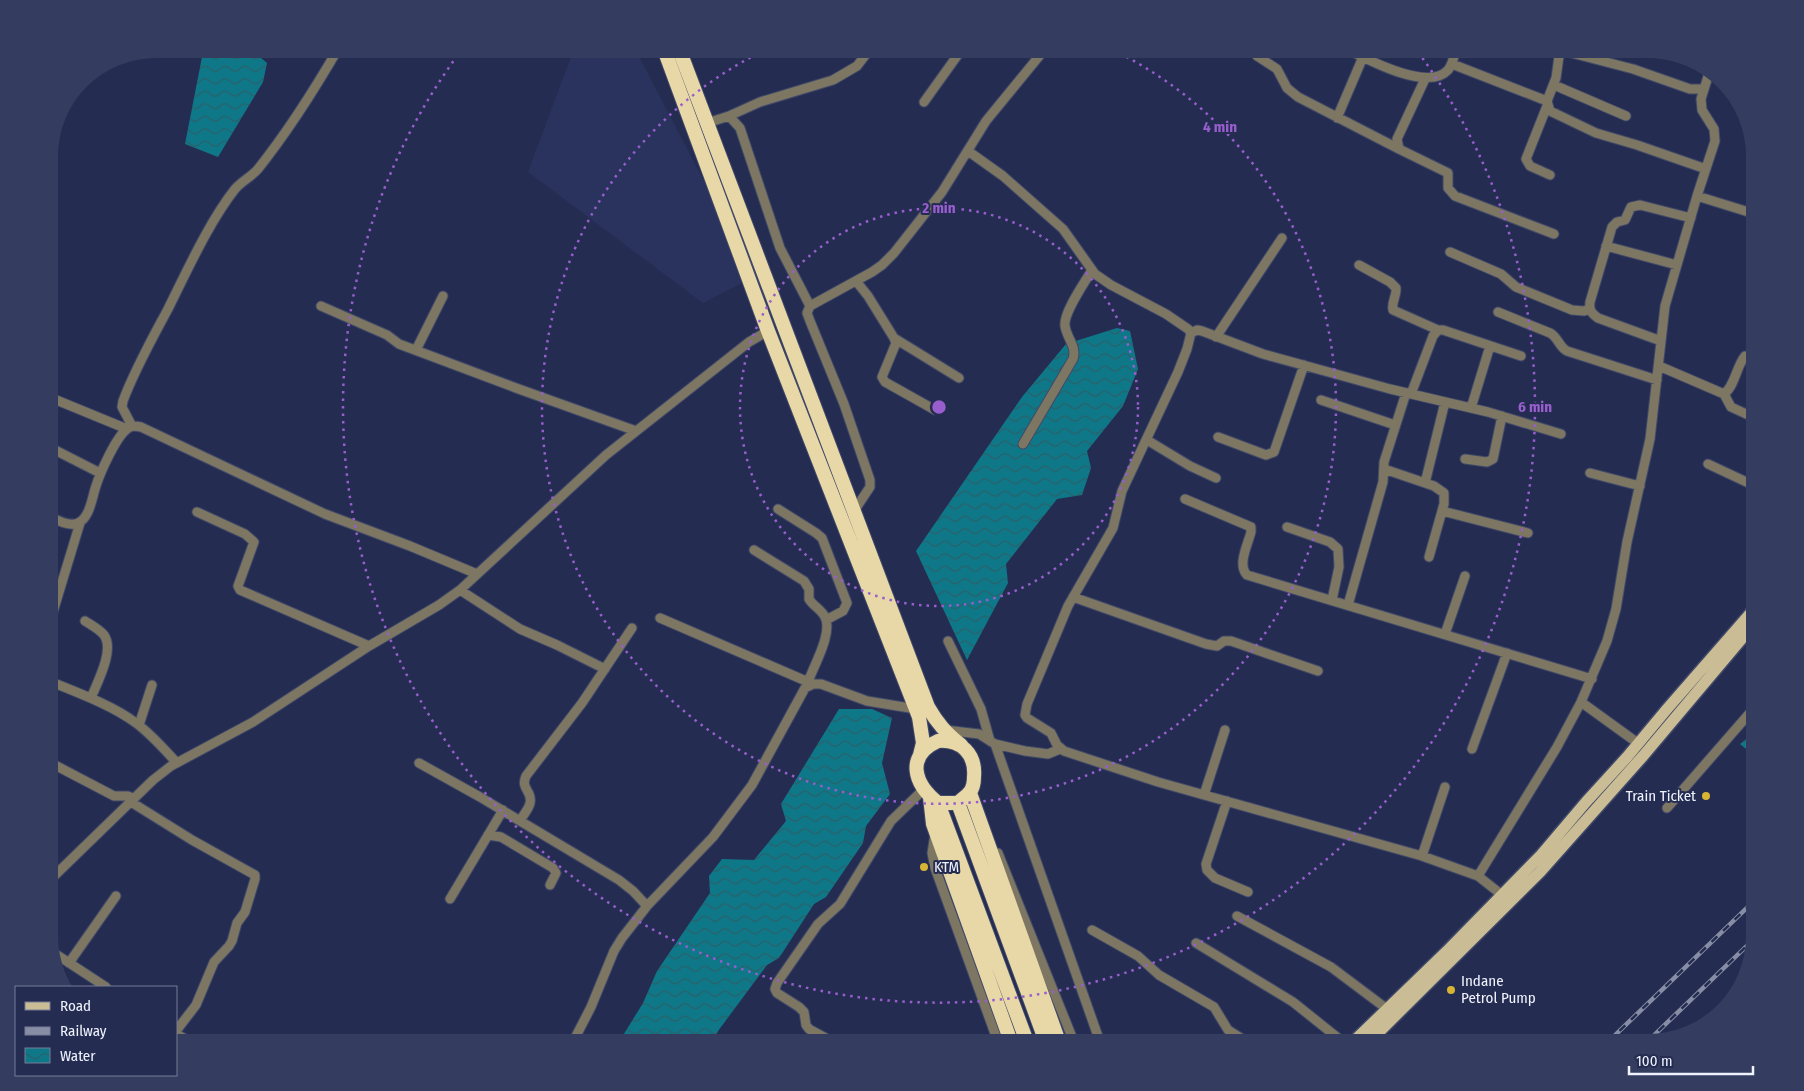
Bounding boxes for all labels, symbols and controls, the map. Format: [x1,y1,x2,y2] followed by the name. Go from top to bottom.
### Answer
[1203,118,1237,136] text: 4 min
[921,199,956,217] text: 2 min
[930,398,948,416] centre of rings
[1518,398,1552,416] text: 6 min
[1626,787,1696,805] place label: Train Ticket
[1700,790,1712,802] marker: Train Ticket
[934,858,959,876] place label: KTM
[918,861,930,873] marker: KTM
[1461,972,1536,1007] place label: Indane Petrol Pump
[1445,984,1457,996] marker: Indane Petrol Pump
[15,986,178,1076] legend
[60,997,91,1015] text: Road
[60,1022,107,1040] text: Railway
[1629,1044,1753,1076] scale bar
[60,1047,96,1065] text: Water
[1636,1052,1673,1070] text: 100 m

